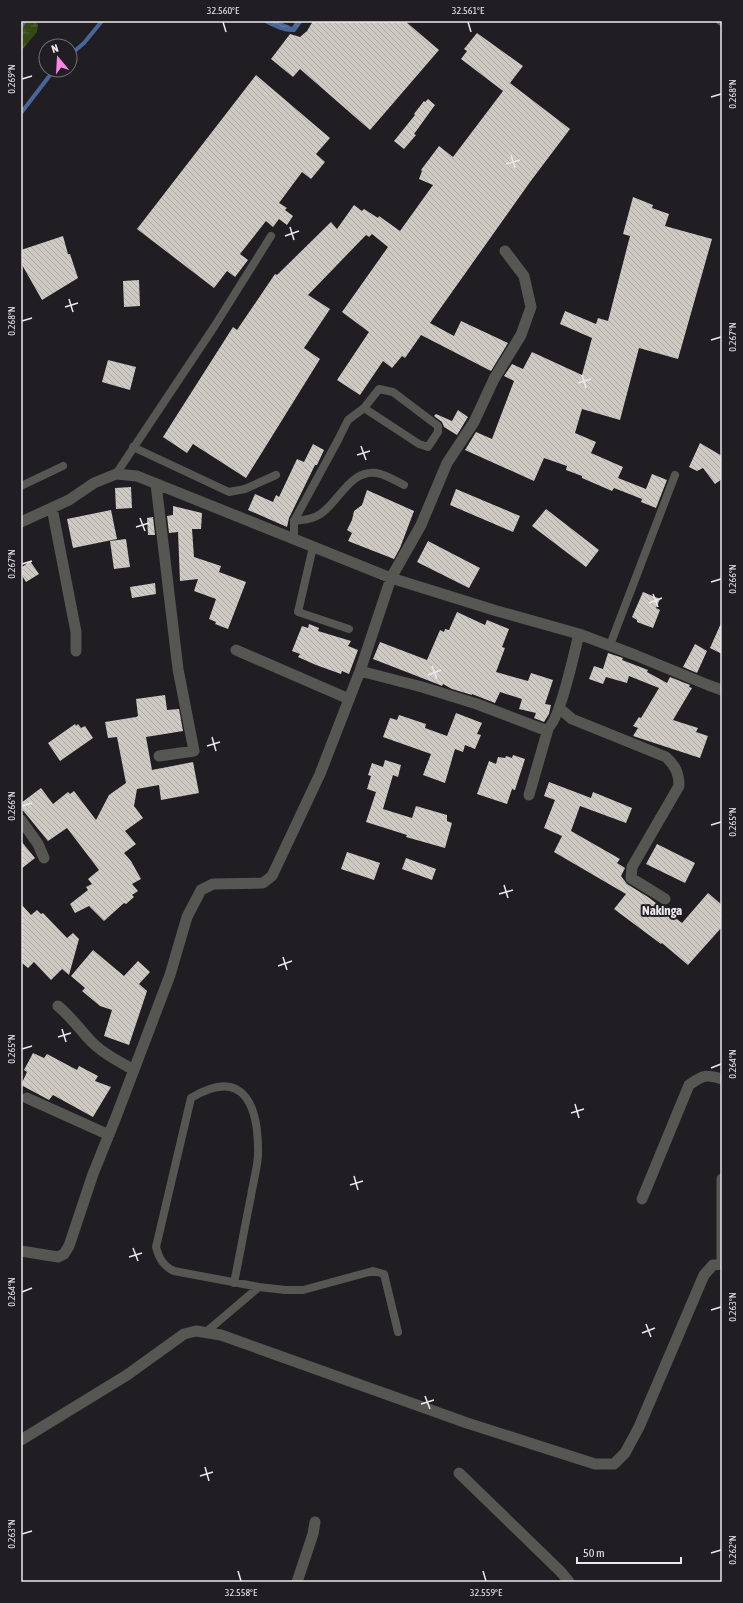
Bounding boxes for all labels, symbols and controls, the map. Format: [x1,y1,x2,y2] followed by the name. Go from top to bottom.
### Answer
[207,5,240,16] text: 32.560°E
[452,5,485,16] text: 32.561°E
[38,38,78,78] north arrow
[50,42,60,55] text: N
[6,64,17,94] text: 0.269°N
[727,79,738,109] text: 0.268°N
[6,306,17,336] text: 0.268°N
[727,322,738,352] text: 0.267°N
[6,549,17,579] text: 0.267°N
[727,564,738,594] text: 0.266°N
[6,791,17,821] text: 0.266°N
[727,807,738,837] text: 0.265°N
[642,903,682,918] district label: Nakinga
[6,1034,17,1064] text: 0.265°N
[727,1049,738,1079] text: 0.264°N
[6,1277,17,1307] text: 0.264°N
[727,1292,738,1322] text: 0.263°N
[6,1519,17,1549] text: 0.263°N
[727,1535,738,1565] text: 0.262°N
[577,1539,681,1565] scale bar
[583,1546,605,1560] text: 50 m
[225,1587,258,1598] text: 32.558°E
[470,1587,503,1598] text: 32.559°E

